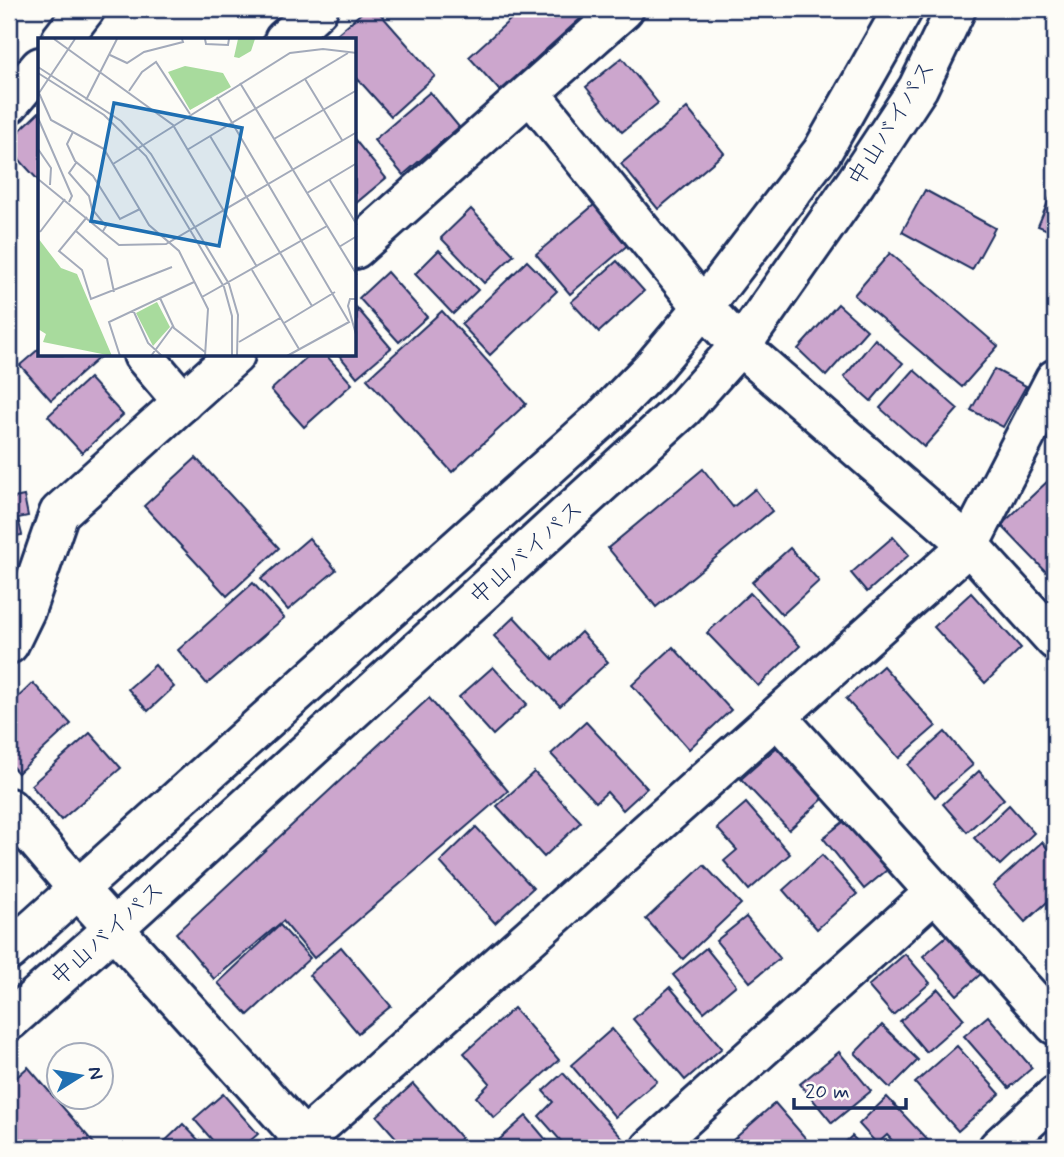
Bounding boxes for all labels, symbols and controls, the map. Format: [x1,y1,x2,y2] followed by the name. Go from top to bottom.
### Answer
[38,38,357,357] inset map
[841,55,943,193] street label: 中山バイパス
[463,494,591,613] street label: 中山バイパス
[44,875,172,994] street label: 中山バイパス
[46,1042,116,1112] north arrow
[82,1064,109,1082] text: N
[794,1066,906,1110] scale bar
[805,1078,850,1106] text: 20 m

